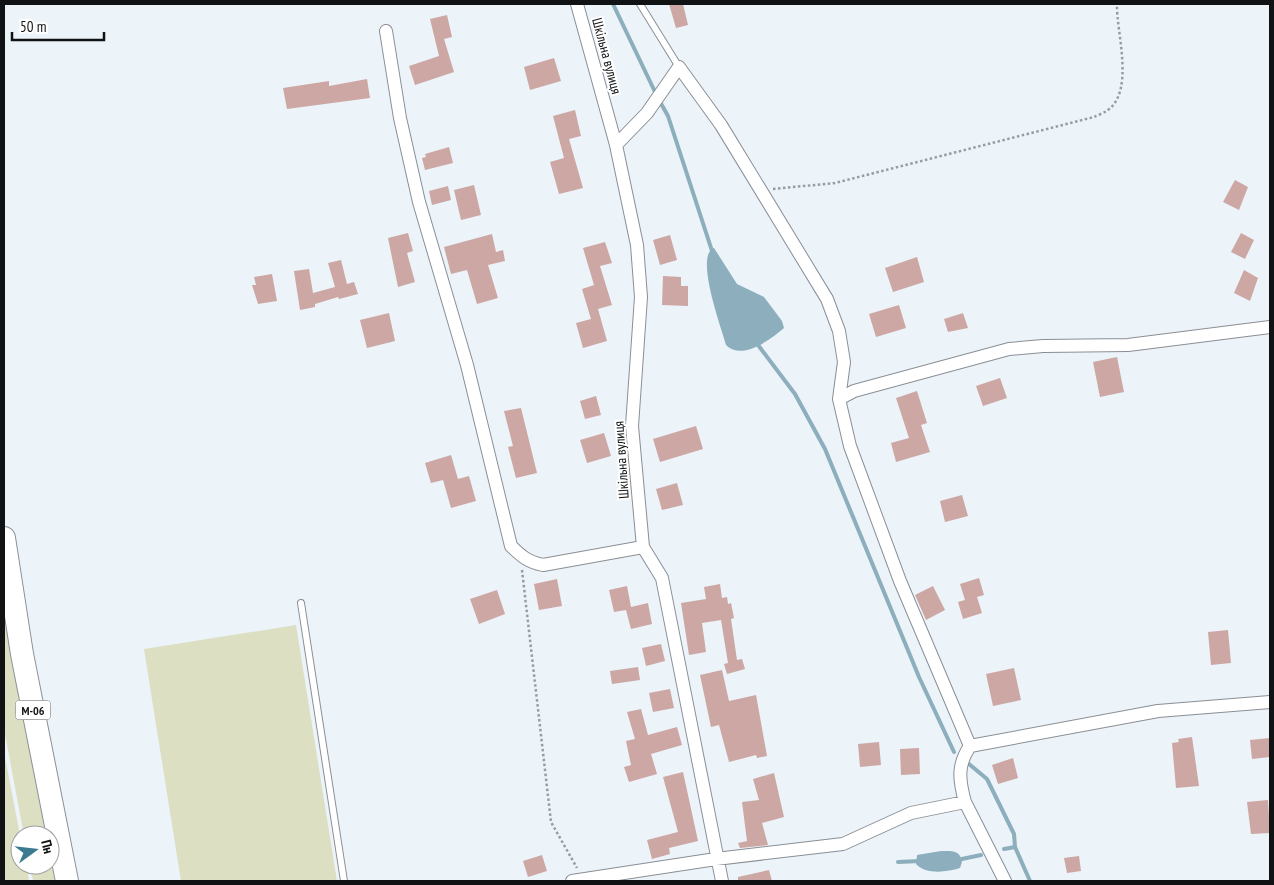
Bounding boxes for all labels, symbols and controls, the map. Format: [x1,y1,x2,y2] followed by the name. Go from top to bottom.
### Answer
[12,10,105,42] scale bar
[588,16,626,96] street label: Шкільна вулиця
[20,17,46,36] text: 50 m
[609,420,633,500] street label: Шкільна вулиця
[15,700,50,720] road number: М-06
[10,825,60,875] north arrow
[37,838,58,856] text: Пн

